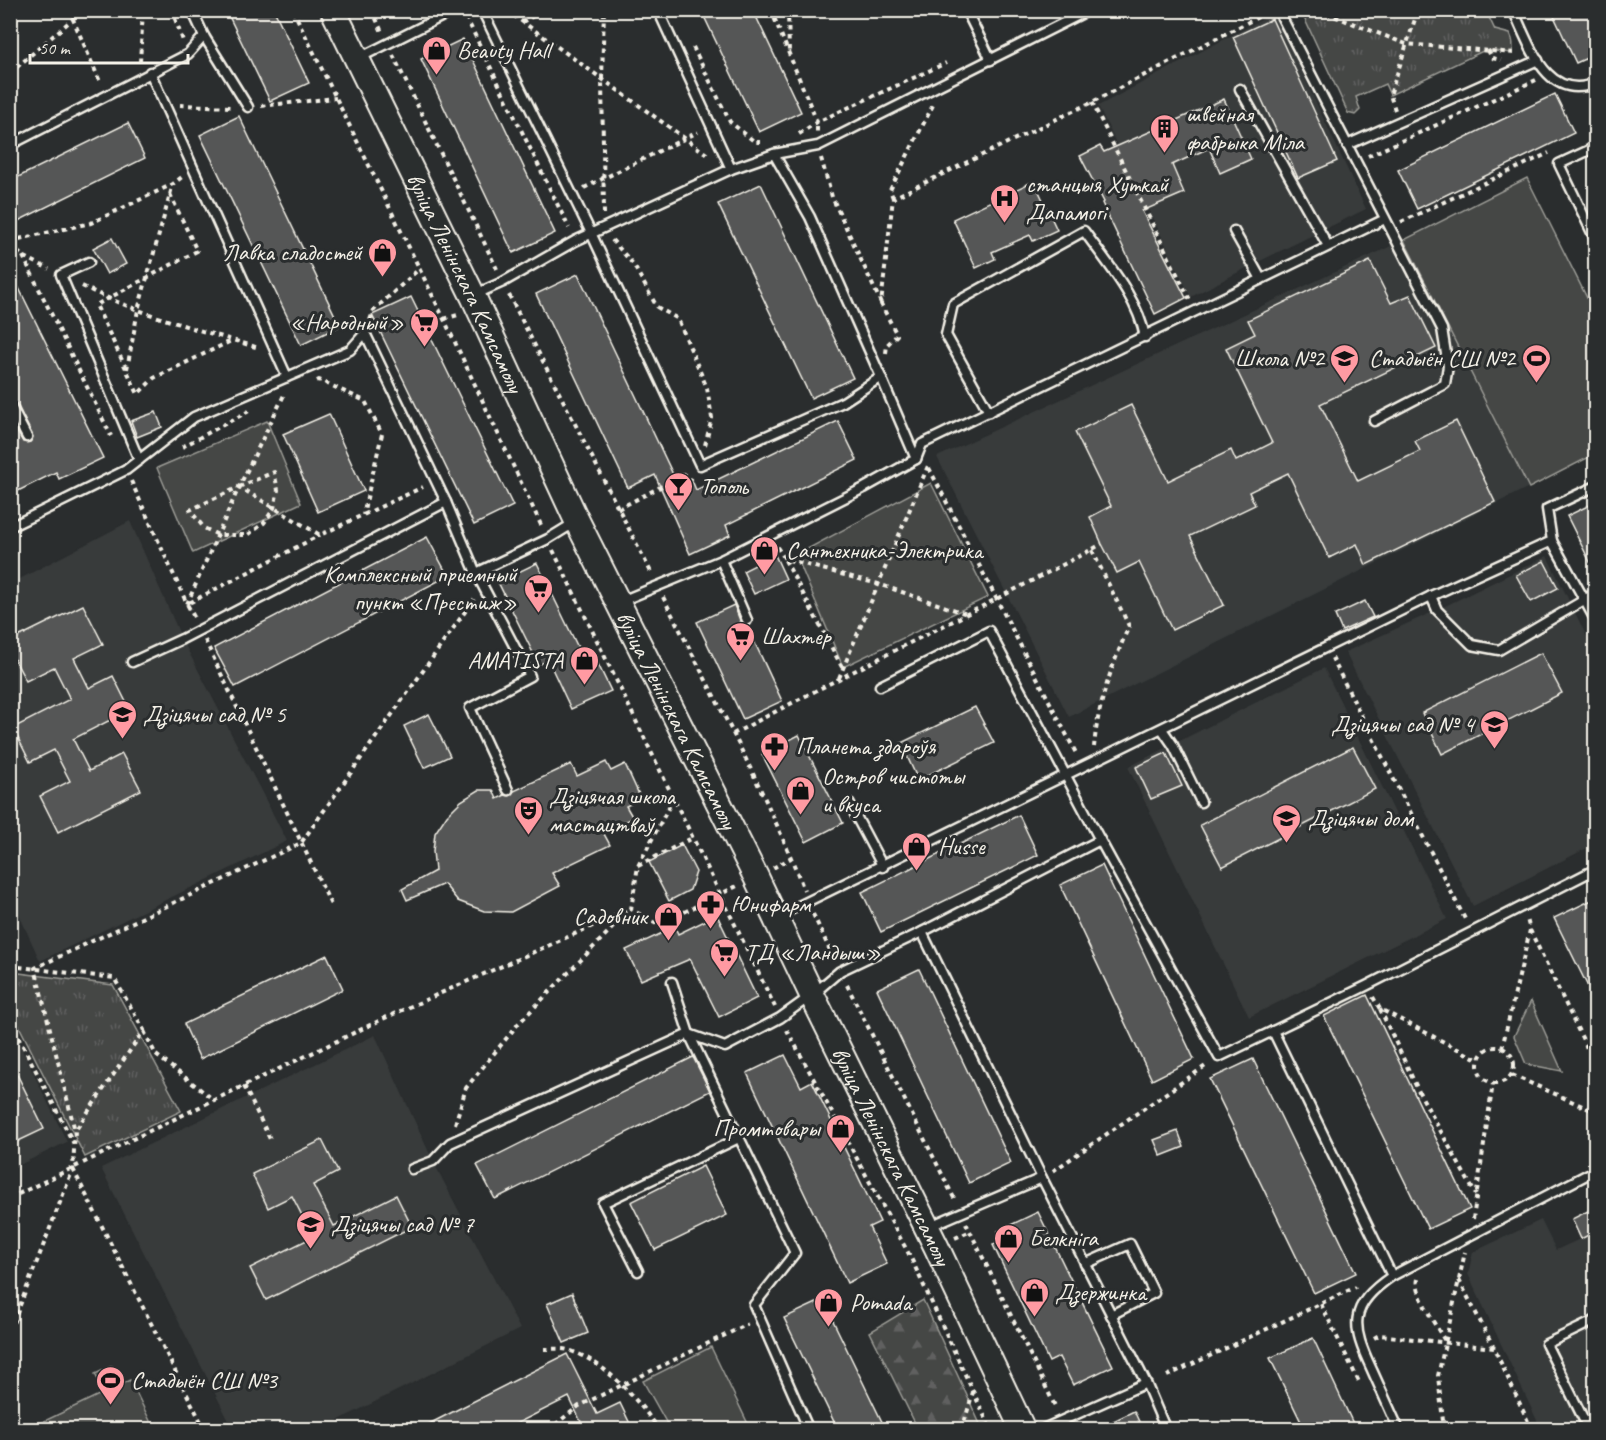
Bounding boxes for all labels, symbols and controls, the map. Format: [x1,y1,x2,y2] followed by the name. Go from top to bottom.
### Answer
[30,27,188,65] scale bar
[420,34,452,76] shop icon: Beauty Hall
[457,35,554,65] place label: Beauty Hall
[39,37,72,59] text: 50 m
[1186,99,1305,157] place label: швейная фабрыка Міла
[1149,112,1181,154] building icon: швейная фабрыка Міла
[400,168,531,399] street label: вуліца Ленінскага Камсамолу
[1026,169,1170,227] place label: станцыя Хуткай Дапамогі
[989,182,1021,224] hospital icon: станцыя Хуткай Дапамогі
[367,236,399,278] shop icon: Лавка сладостей
[223,237,364,267] place label: Лавка сладостей
[409,306,441,348] supermarket icon: «Народный»
[290,307,404,337] place label: «Народный»
[1329,342,1361,384] school or university icon: Школа №2
[1520,342,1552,384] sports icon: Стадыён СШ №2
[1235,343,1326,373] place label: Школа №2
[1369,343,1517,373] place label: Стадыён СШ №2
[663,470,695,512] bar icon: Тополь
[700,471,750,501] place label: Тополь
[749,534,781,576] shop icon: Сантехника-Электрика
[786,535,985,565] place label: Сантехника-Электрика
[324,559,519,617] place label: Комплексный приемный пункт «Престиж»
[522,572,554,614] supermarket icon: Комплексный приемный пункт «Престиж»
[610,606,745,836] street label: вуліца Ленінскага Камсамолу
[724,620,756,662] supermarket icon: Шахтер
[761,621,833,651] place label: Шахтер
[568,644,600,686] shop icon: AMATISTA
[468,645,564,675] place label: AMATISTA
[106,698,138,740] school or university icon: Дзіцячы сад № 5
[143,699,287,730] place label: Дзіцячы сад № 5
[1479,708,1511,750] school or university icon: Дзіцячы сад № 4
[1331,709,1476,740] place label: Дзіцячы сад № 4
[759,730,791,772] pharmacy icon: Планета здароўя
[796,731,937,762] place label: Планета здароўя
[822,761,966,819] place label: Остров чистоты и вкуса
[785,774,817,816] shop icon: Остров чистоты и вкуса
[549,781,676,839] place label: Дзіцячая школа мастацтваў
[512,794,544,836] theatre icon: Дзіцячая школа мастацтваў
[1271,802,1303,844] school or university icon: Дзіцячы дом
[1308,803,1415,834] place label: Дзіцячы дом
[901,830,933,872] shop icon: Husse
[938,831,987,861] place label: Husse
[694,888,726,930] pharmacy icon: Юнифарм
[731,889,812,919] place label: Юнифарм
[652,900,684,942] shop icon: Садовник
[574,901,649,931] place label: Садовник
[708,936,740,978] supermarket icon: ТД «Ландыш»
[745,937,881,967] place label: ТД «Ландыш»
[825,1042,959,1272] street label: вуліца Ленінскага Камсамолу
[825,1112,857,1154] shop icon: Промтовары
[713,1113,822,1143] place label: Промтовары
[294,1208,326,1250] school or university icon: Дзіцячы сад № 7
[331,1209,475,1240] place label: Дзіцячы сад № 7
[992,1222,1024,1264] shop icon: Белкніга
[1029,1223,1099,1253] place label: Белкніга
[1018,1276,1050,1318] shop icon: Дзержинка
[1055,1277,1148,1308] place label: Дзержинка
[813,1286,845,1328] shop icon: Pomada
[850,1287,913,1317] place label: Pomada
[94,1364,126,1406] sports icon: Стадыён СШ №3
[131,1365,279,1395] place label: Стадыён СШ №3

